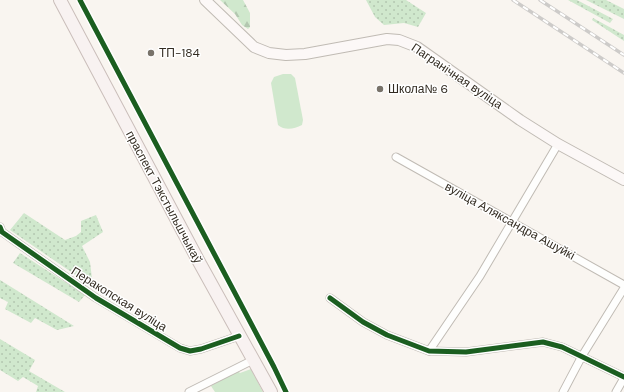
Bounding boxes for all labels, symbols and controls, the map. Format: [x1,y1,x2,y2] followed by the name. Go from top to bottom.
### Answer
[408,40,506,113] street label: Пагранічная вуліца
[159,45,200,61] place label: ТП-184
[146,48,156,58] marker: ТП-184
[388,81,448,97] place label: Школа№ 6
[375,84,385,94] marker: Школа№ 6
[122,128,206,266] street label: праспект Тэкстыльшчыкаў
[442,179,578,263] street label: вуліца Аляксандра Ашуйкі
[68,263,170,335] street label: Перакопская вуліца

